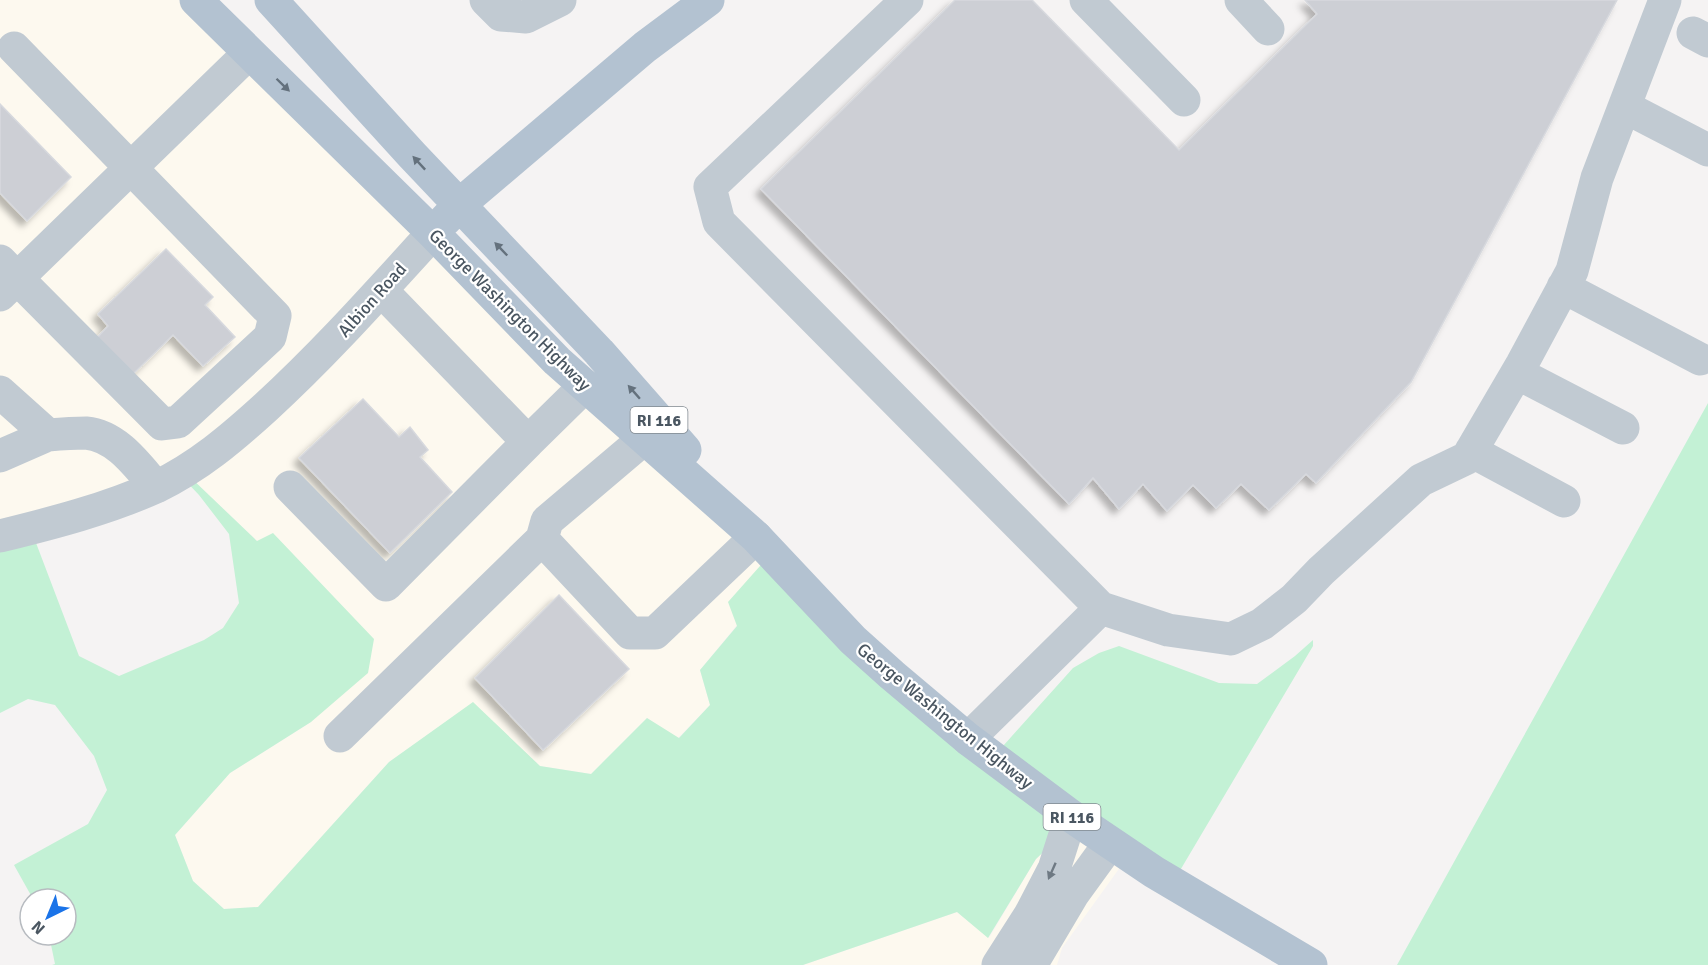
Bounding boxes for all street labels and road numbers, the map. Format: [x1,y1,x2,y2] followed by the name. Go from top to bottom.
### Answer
[424,224,596,396] street label: George Washington Highway
[333,258,411,342] street label: Albion Road
[630,407,688,433] road number: RI 116
[853,638,1038,794] street label: George Washington Highway
[1044,804,1100,830] road number: RI 116

